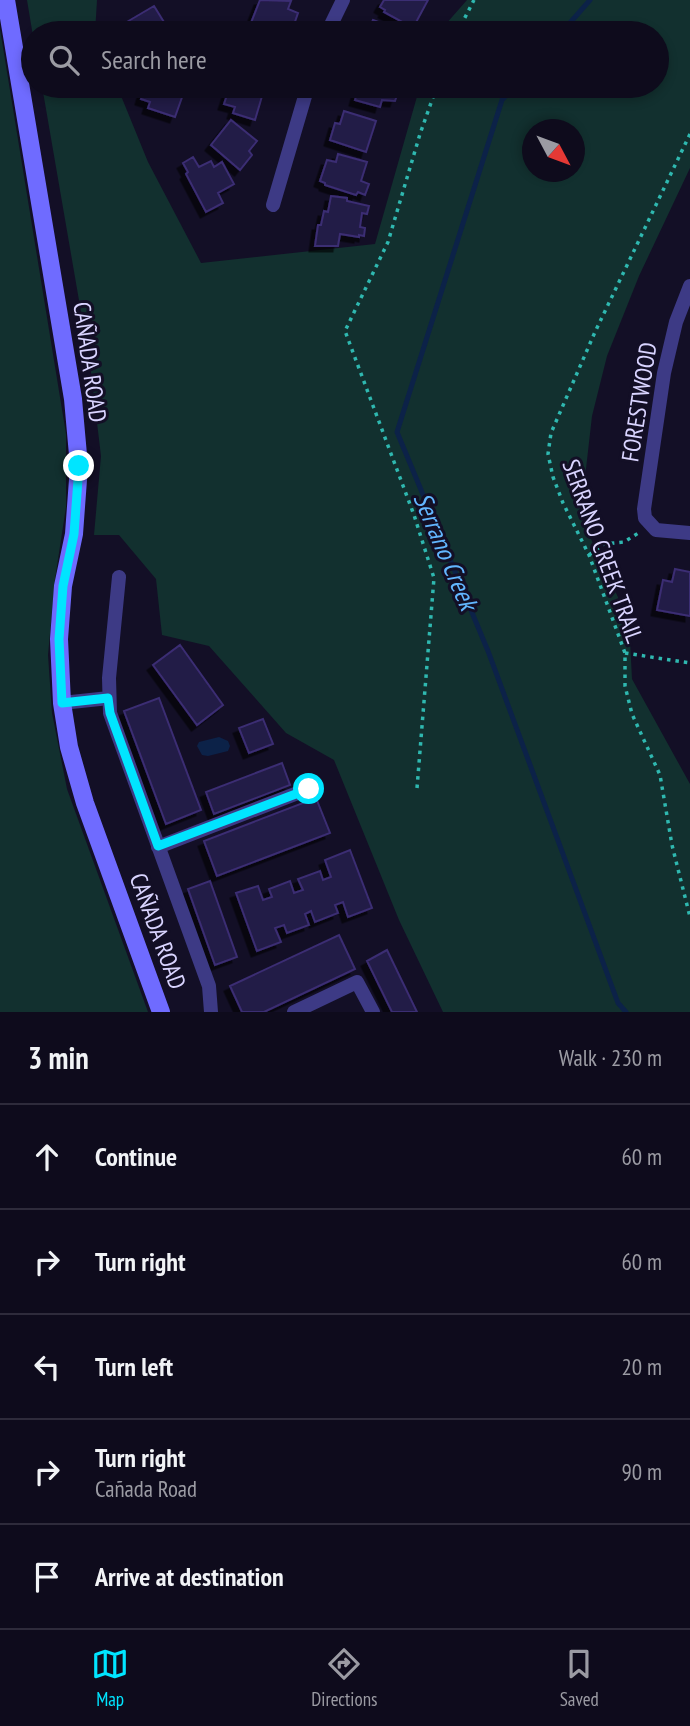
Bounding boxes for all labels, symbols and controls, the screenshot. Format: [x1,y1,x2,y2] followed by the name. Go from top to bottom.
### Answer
[21,21,669,98] search box
[45,41,83,79] icon: search
[101,43,207,76] text: Search here
[522,119,585,182] north arrow
[66,300,114,424] street label: CAÑADA ROAD
[614,340,664,464] street label: FORESTWOOD
[63,450,94,481] route end
[555,455,651,647] street label: SERRANO CREEK TRAIL
[406,487,487,618] water label: Serrano Creek
[293,773,324,804] route start
[123,869,193,993] street label: CAÑADA ROAD
[28,1038,89,1077] text: 3 min
[559,1043,662,1072] text: Walk · 230 m
[28,1138,66,1176] icon: ahead
[95,1140,177,1173] text: Continue
[621,1142,662,1171] text: 60 m
[28,1243,66,1281] icon: right
[95,1245,186,1278] text: Turn right
[621,1247,662,1276] text: 60 m
[28,1348,66,1386] icon: left
[95,1350,173,1383] text: Turn left
[621,1352,662,1381] text: 20 m
[95,1441,186,1474] text: Turn right
[28,1453,66,1491] icon: right
[621,1457,662,1486] text: 90 m
[95,1474,197,1503] text: Cañada Road
[28,1558,66,1596] icon: arrive
[95,1560,284,1593] text: Arrive at destination
[91,1645,129,1711] tab: Map
[311,1645,377,1711] tab: Directions
[560,1645,599,1711] tab: Saved

